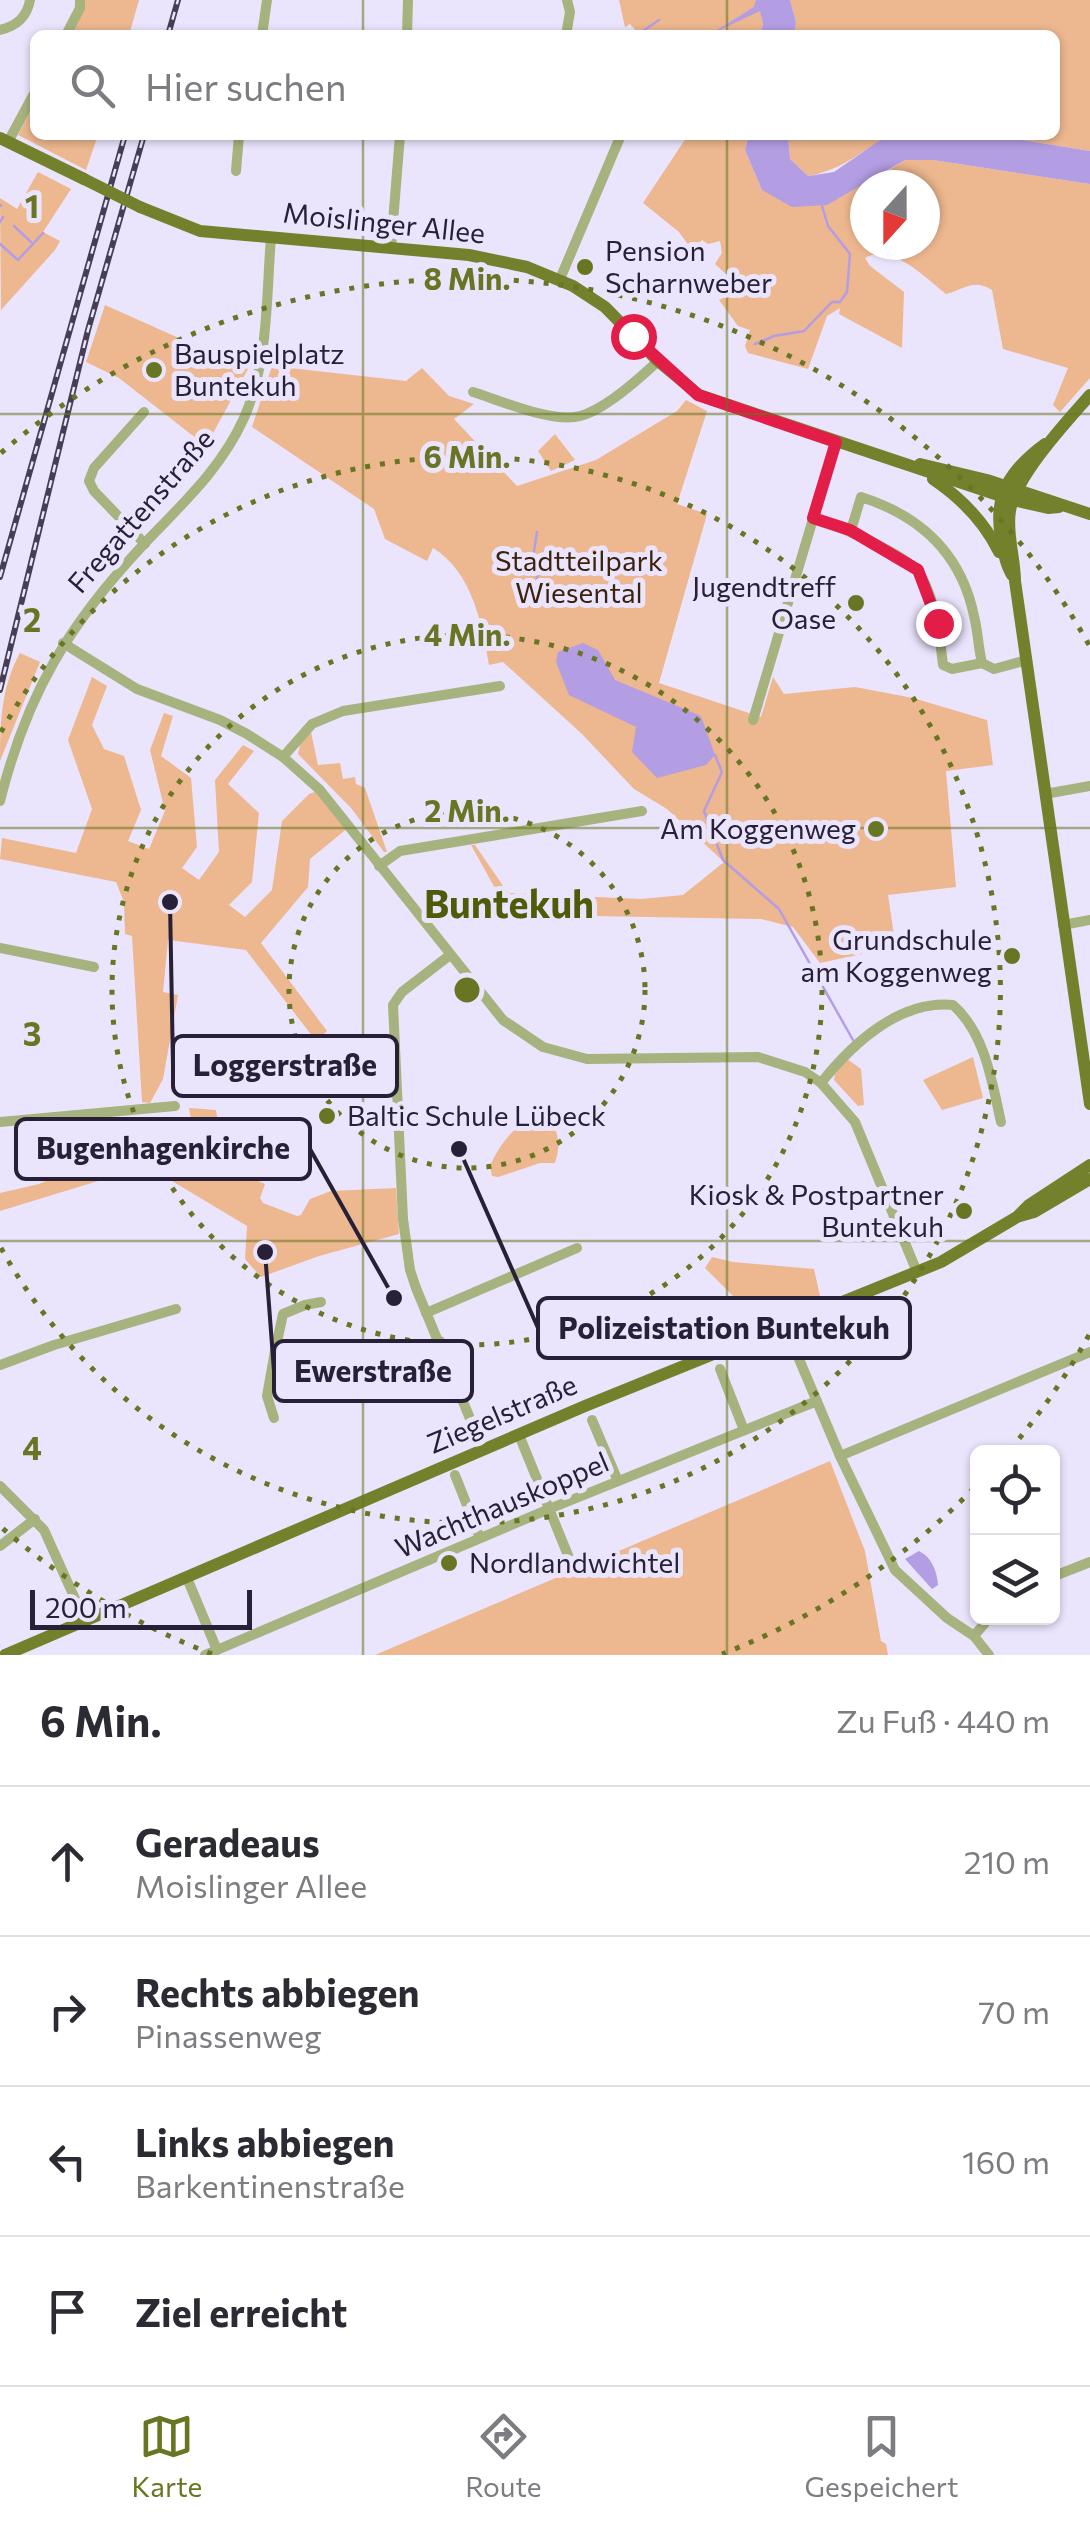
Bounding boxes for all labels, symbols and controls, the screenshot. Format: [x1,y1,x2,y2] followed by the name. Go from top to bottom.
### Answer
[30,30,1060,140] search box
[65,58,120,113] icon: search
[145,62,347,109] text: Hier suchen
[850,170,940,260] north arrow
[25,185,39,225] text: 1
[281,194,487,250] street label: Moislinger Allee
[605,233,772,299] place label: Pension Scharnweber
[574,256,596,278] marker: Pension Scharnweber
[424,259,510,296] text: 8 Min.
[611,314,657,360] route start
[174,336,344,402] place label: Bauspielplatz Buntekuh
[143,359,165,381] marker: Bauspielplatz Buntekuh
[60,422,221,599] street label: Fregattenstraße
[424,437,510,474] text: 6 Min.
[495,543,663,609] park label: Stadtteilpark Wiesental
[692,569,837,635] place label: Jugendtreff Oase
[845,592,867,614] marker: Jugendtreff Oase
[23,599,41,639] text: 2
[916,601,962,647] route end
[424,615,510,652] text: 4 Min.
[424,791,510,828] text: 2 Min.
[660,811,856,845] place label: Am Koggenweg
[865,818,887,840] marker: Am Koggenweg
[424,879,594,926] district label: Buntekuh
[801,922,992,988] place label: Grundschule am Koggenweg
[1001,945,1023,967] marker: Grundschule am Koggenweg
[449,972,485,1008] centre of rings
[23,1013,41,1053] text: 3
[173,1036,397,1096] callout: Loggerstraße
[193,1045,377,1082] text: Loggerstraße
[347,1098,606,1132] place label: Baltic Schule Lübeck
[316,1105,338,1127] marker: Baltic Schule Lübeck
[16,1119,310,1179] callout: Bugenhagenkirche
[36,1128,290,1165] text: Bugenhagenkirche
[689,1177,944,1243] place label: Kiosk & Postpartner Buntekuh
[953,1200,975,1222] marker: Kiosk & Postpartner Buntekuh
[538,1298,910,1358] callout: Polizeistation Buntekuh
[558,1308,890,1345] text: Polizeistation Buntekuh
[274,1341,472,1401] callout: Ewerstraße
[294,1351,452,1388] text: Ewerstraße
[422,1366,581,1460] street label: Ziegelstraße
[22,1427,42,1467] text: 4
[390,1444,613,1564] street label: Wachthauskoppel
[970,1445,1060,1625] map controls
[970,1445,1060,1535] button: locate
[970,1535,1060,1625] button: layers
[469,1545,680,1579] place label: Nordlandwichtel
[438,1552,460,1574] marker: Nordlandwichtel
[30,1585,252,1630] scale bar
[45,1590,127,1624] text: 200 m
[40,1694,162,1746] text: 6 Min.
[836,1700,1050,1740] text: Zu Fuß · 440 m
[135,1818,320,1865] text: Geradeaus
[40,1834,95,1889] icon: ahead
[964,1841,1050,1881] text: 210 m
[135,1865,367,1905] text: Moislinger Allee
[135,1968,419,2015] text: Rechts abbiegen
[40,1984,95,2039] icon: right
[978,1991,1050,2031] text: 70 m
[135,2015,322,2055] text: Pinassenweg
[135,2118,395,2165] text: Links abbiegen
[40,2134,95,2189] icon: left
[962,2141,1050,2181] text: 160 m
[135,2165,405,2205] text: Barkentinenstraße
[40,2284,95,2339] icon: arrive
[135,2288,347,2335] text: Ziel erreicht
[132,2409,202,2503] tab: Karte
[465,2409,542,2503] tab: Route
[805,2409,958,2503] tab: Gespeichert

